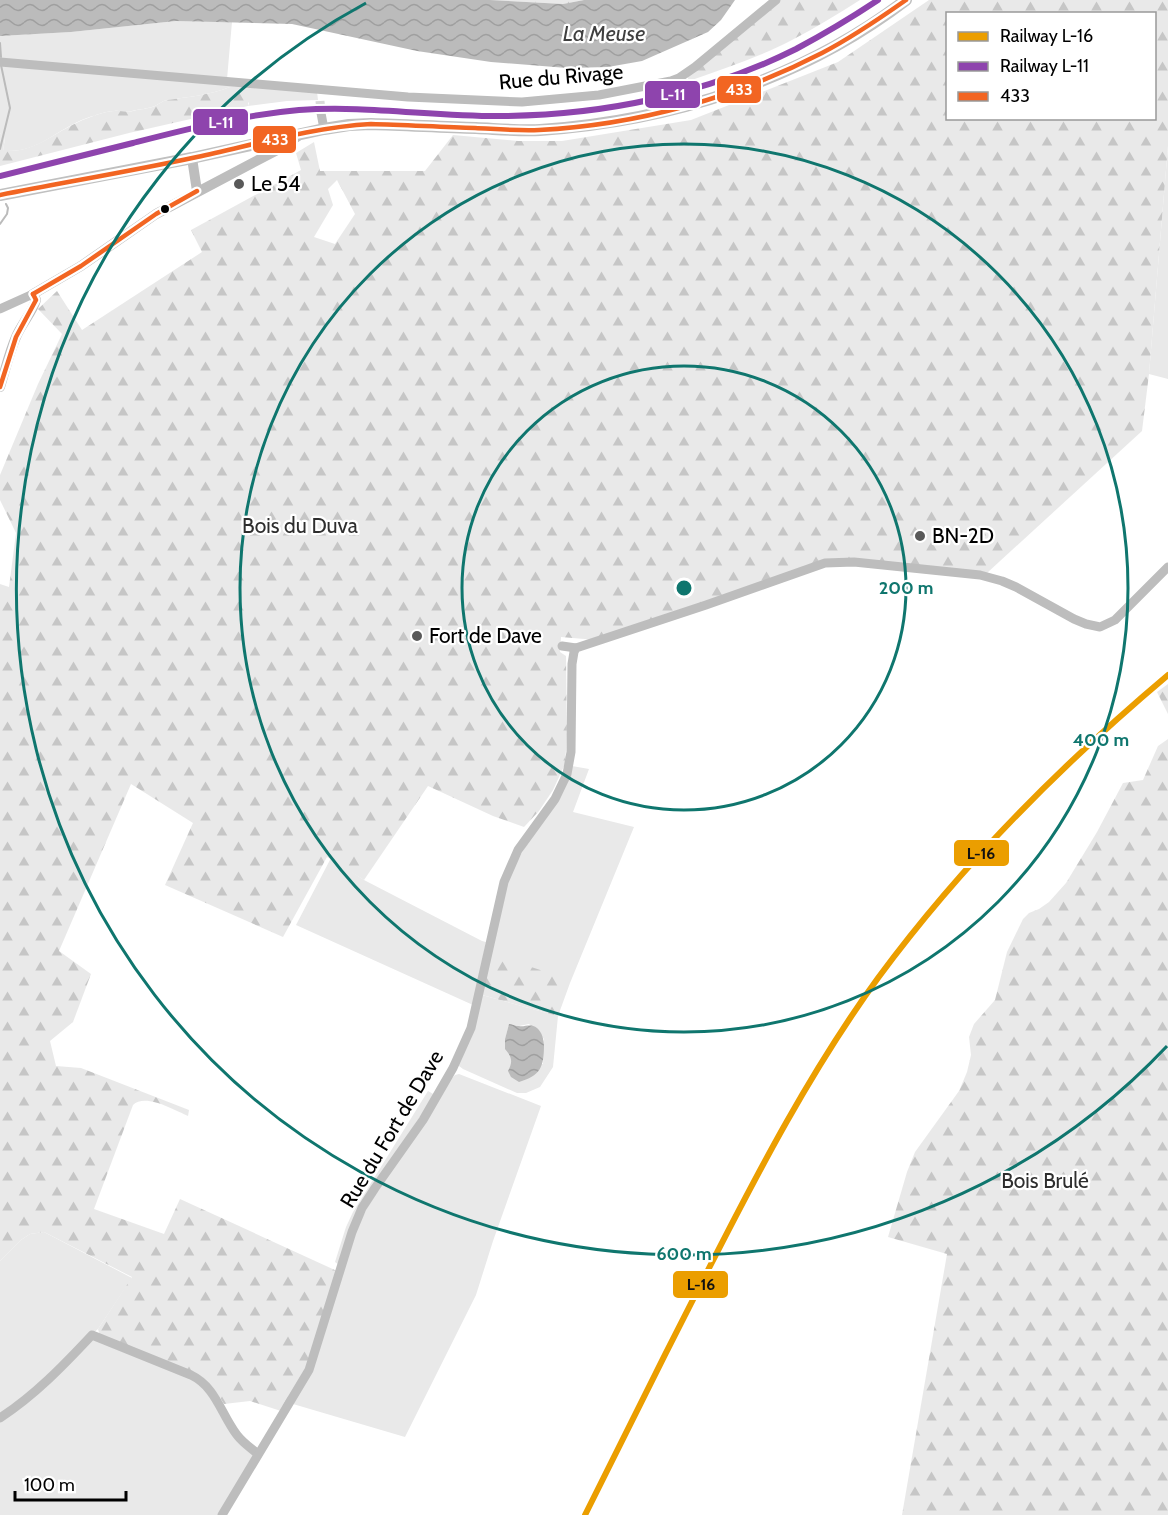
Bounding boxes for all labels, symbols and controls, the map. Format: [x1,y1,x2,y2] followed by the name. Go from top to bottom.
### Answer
[946,12,1156,120] legend
[563,20,645,47] water label: La Meuse
[1000,25,1093,47] text: Railway L-16
[1000,55,1089,77] text: Railway L-11
[498,59,624,94] street label: Rue du Rivage
[716,75,762,104] line badge: 433
[644,80,701,109] line badge: L-11
[725,80,753,99] text: 433
[660,85,686,104] text: L-11
[1000,85,1030,107] text: 433
[192,108,249,136] line badge: L-11
[208,113,234,132] text: L-11
[252,125,297,154] line badge: 433
[261,130,289,149] text: 433
[251,171,300,196] place label: Le 54
[232,177,246,191] marker: Le 54
[159,203,171,215] unlabelled marker
[242,513,358,538] park label: Bois du Duva
[932,523,994,548] place label: BN-2D
[913,529,927,543] marker: BN-2D
[879,577,933,599] text: 200 m
[674,578,694,598] centre of rings
[429,623,542,648] place label: Fort de Dave
[410,629,424,643] marker: Fort de Dave
[1073,729,1129,751] text: 400 m
[953,839,1010,867] line badge: L-16
[967,844,995,863] text: L-16
[335,1045,449,1212] street label: Rue du Fort de Dave
[1001,1168,1089,1193] park label: Bois Brulé
[656,1243,712,1265] text: 600 m
[672,1270,729,1299] line badge: L-16
[687,1275,715,1294] text: L-16
[15,1464,126,1502] scale bar
[24,1474,75,1496] text: 100 m

